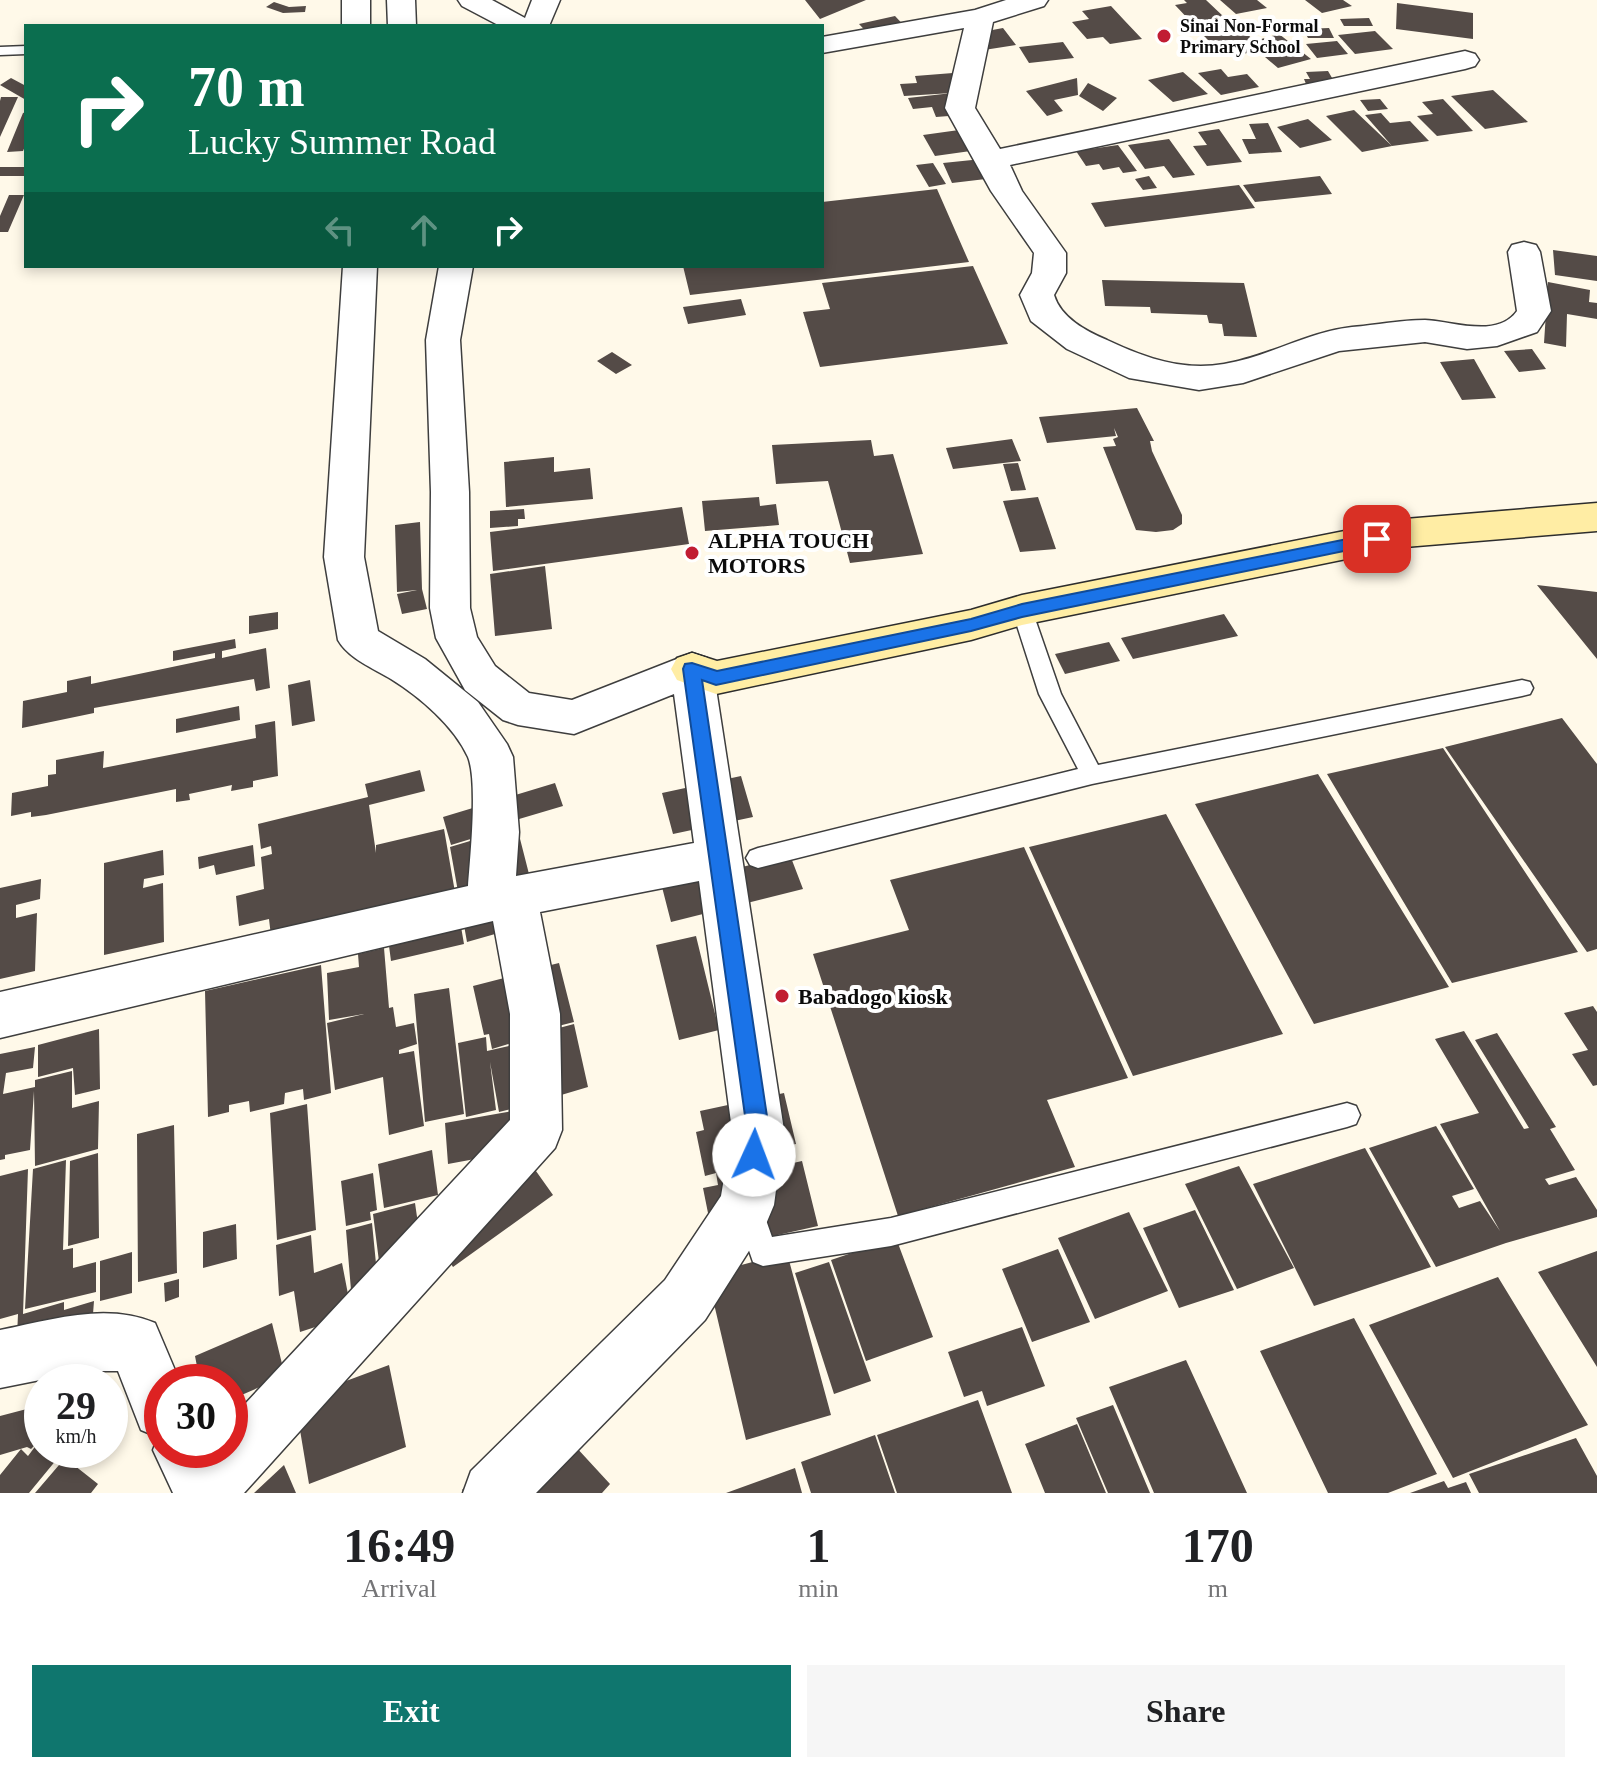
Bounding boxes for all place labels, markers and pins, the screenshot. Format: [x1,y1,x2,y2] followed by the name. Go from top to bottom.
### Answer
[1180,16,1319,57] place label: Sinai Non-Formal Primary School
[1155,27,1173,45] marker: Sinai Non-Formal Primary School
[1343,505,1411,573] pin
[708,528,869,578] place label: ALPHA TOUCH MOTORS
[683,544,701,562] marker: ALPHA TOUCH MOTORS
[798,984,949,1009] place label: Babadogo kiosk
[773,987,791,1005] marker: Babadogo kiosk

